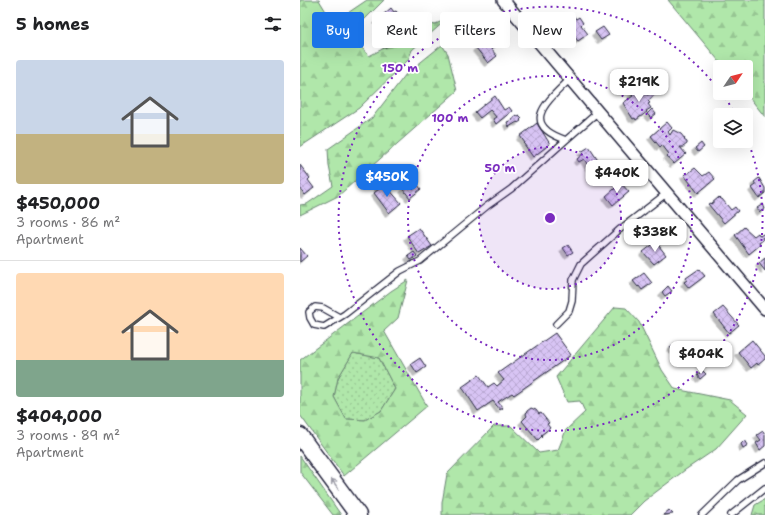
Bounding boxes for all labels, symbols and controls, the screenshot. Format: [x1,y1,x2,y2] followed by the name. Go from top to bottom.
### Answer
[312,12,364,48] chip: Buy
[372,12,432,48] chip: Rent
[440,12,510,48] chip: Filters
[518,12,576,48] chip: New
[16,13,89,35] text: 5 homes
[262,13,284,35] icon: filters
[382,60,418,76] text: 150 m
[713,60,753,100] north arrow
[713,60,753,148] map controls
[611,69,667,103] pin: $219K
[619,73,659,90] text: $219K
[114,86,186,158] icon: home
[713,108,753,148] button: layers
[432,110,469,126] text: 100 m
[485,160,516,176] text: 50 m
[589,160,645,194] pin: $440K
[359,164,415,198] pin: $450K
[595,164,639,181] text: $440K
[365,168,409,185] text: $450K
[16,192,100,214] text: $450,000
[543,211,557,225] centre of rings
[16,214,120,231] text: 3 rooms · 86 m²
[627,219,683,253] pin: $338K
[633,223,677,240] text: $338K
[16,231,84,248] text: Apartment
[114,299,186,371] icon: home
[673,341,729,375] pin: $404K
[679,345,723,362] text: $404K
[16,405,102,427] text: $404,000
[16,427,120,444] text: 3 rooms · 89 m²
[16,444,84,461] text: Apartment
[331,478,339,489] one-way arrow

